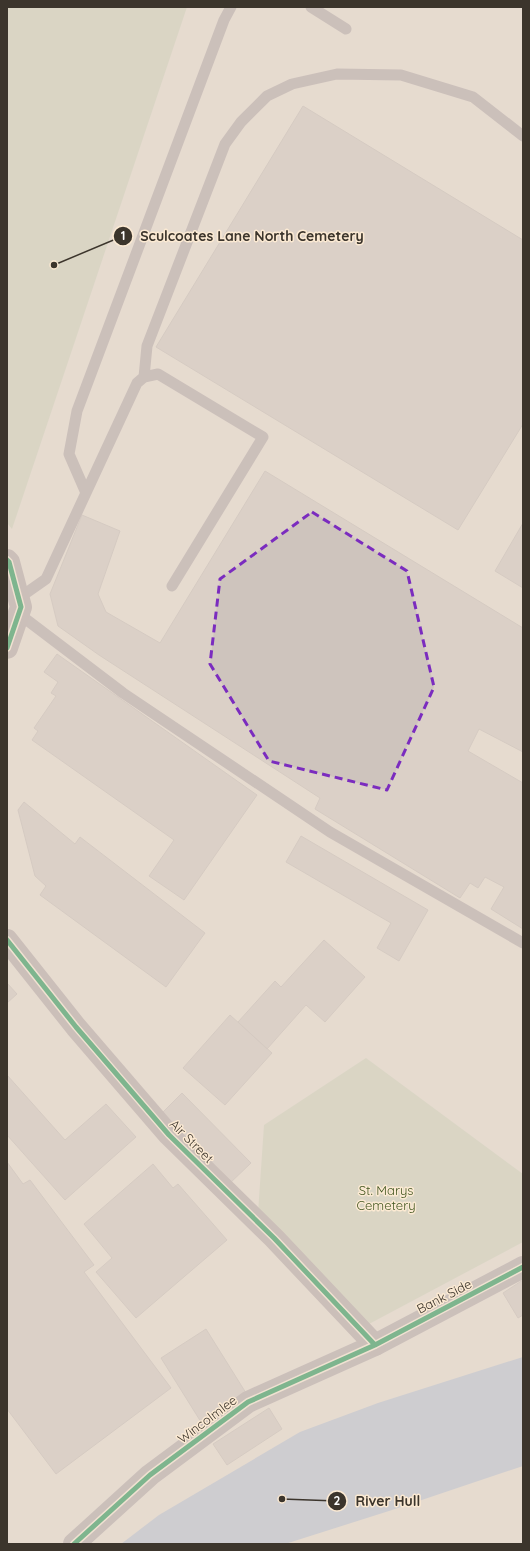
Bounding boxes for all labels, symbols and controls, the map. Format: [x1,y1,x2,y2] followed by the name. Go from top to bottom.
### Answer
[113,223,372,249] callout: Sculcoates Lane North Cemetery
[140,227,364,245] text: Sculcoates Lane North Cemetery
[121,228,125,243] text: 1
[167,1116,217,1166] street label: Air Street
[356,1182,416,1213] park label: St. Marys Cemetery
[414,1275,474,1317] street label: Bank Side
[174,1392,240,1446] street label: Wincolmlee
[327,1488,428,1514] callout: River Hull
[356,1492,420,1510] text: River Hull
[334,1493,341,1508] text: 2

